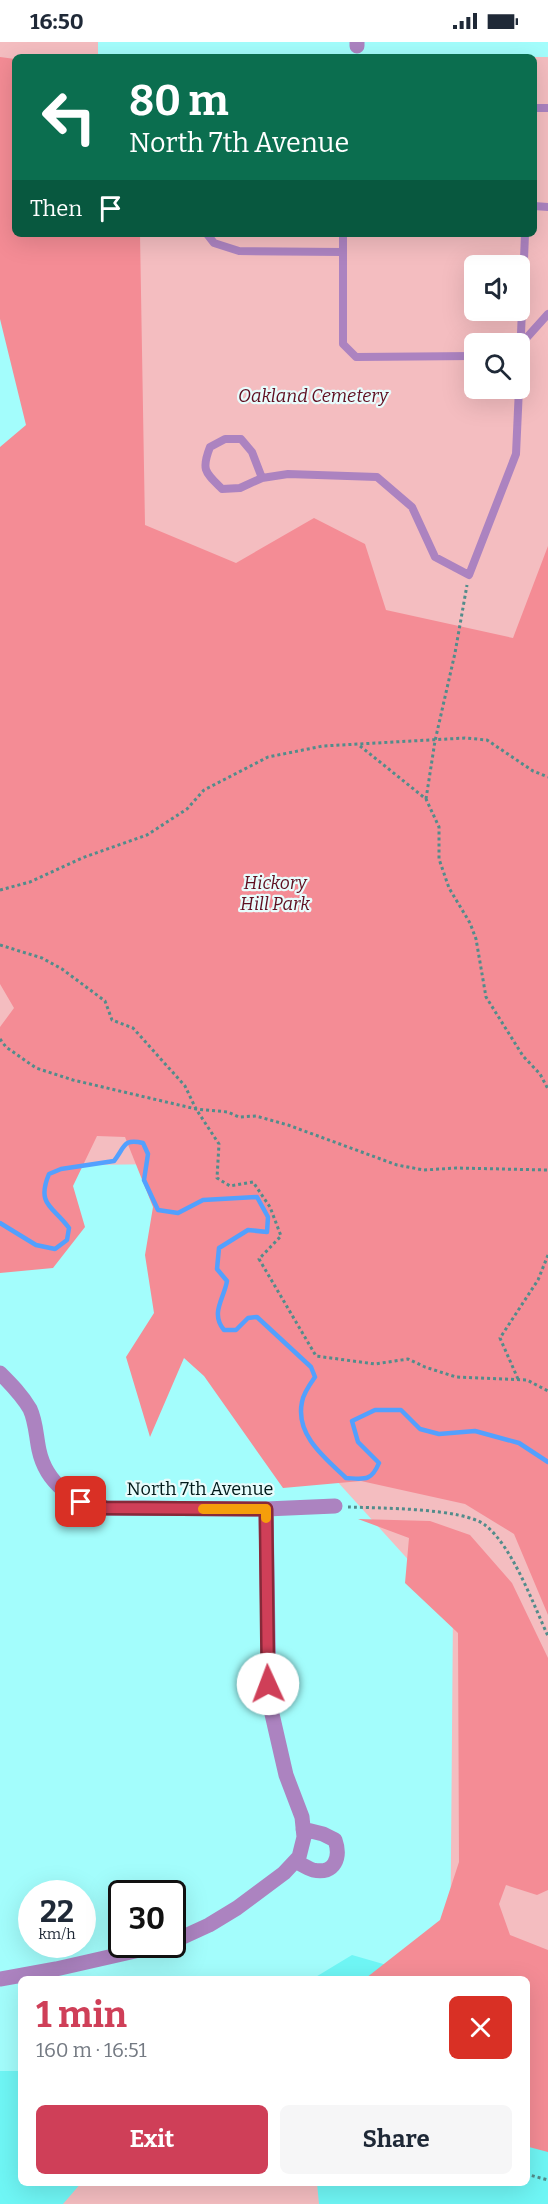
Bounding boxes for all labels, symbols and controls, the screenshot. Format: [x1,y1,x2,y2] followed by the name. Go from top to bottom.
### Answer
[30,8,84,35] text: 16:50
[129,76,229,126] text: 80 m
[30,78,108,156] icon: left
[129,127,349,159] text: North 7th Avenue
[94,192,127,225] icon: arrive
[30,195,82,222] text: Then
[464,255,530,399] map controls
[464,255,530,321] button: sound
[464,333,530,399] button: search
[238,385,389,407] park label: Oakland Cemetery
[240,872,310,915] park label: Hickory Hill Park
[55,1476,106,1527] pin
[127,1478,273,1500] street label: North 7th Avenue
[64,1485,97,1518] icon: arrive
[236,1652,300,1716] position arrow
[108,1880,186,1958] speed limit sign: 30
[40,1894,74,1930] text: 22
[38,1925,76,1943] text: km/h
[36,1993,127,2037] text: 1 min
[449,1996,512,2059] button: close
[36,2038,147,2062] text: 160 m · 16:51
[36,2105,268,2174] button: Exit
[280,2105,512,2174] button: Share

